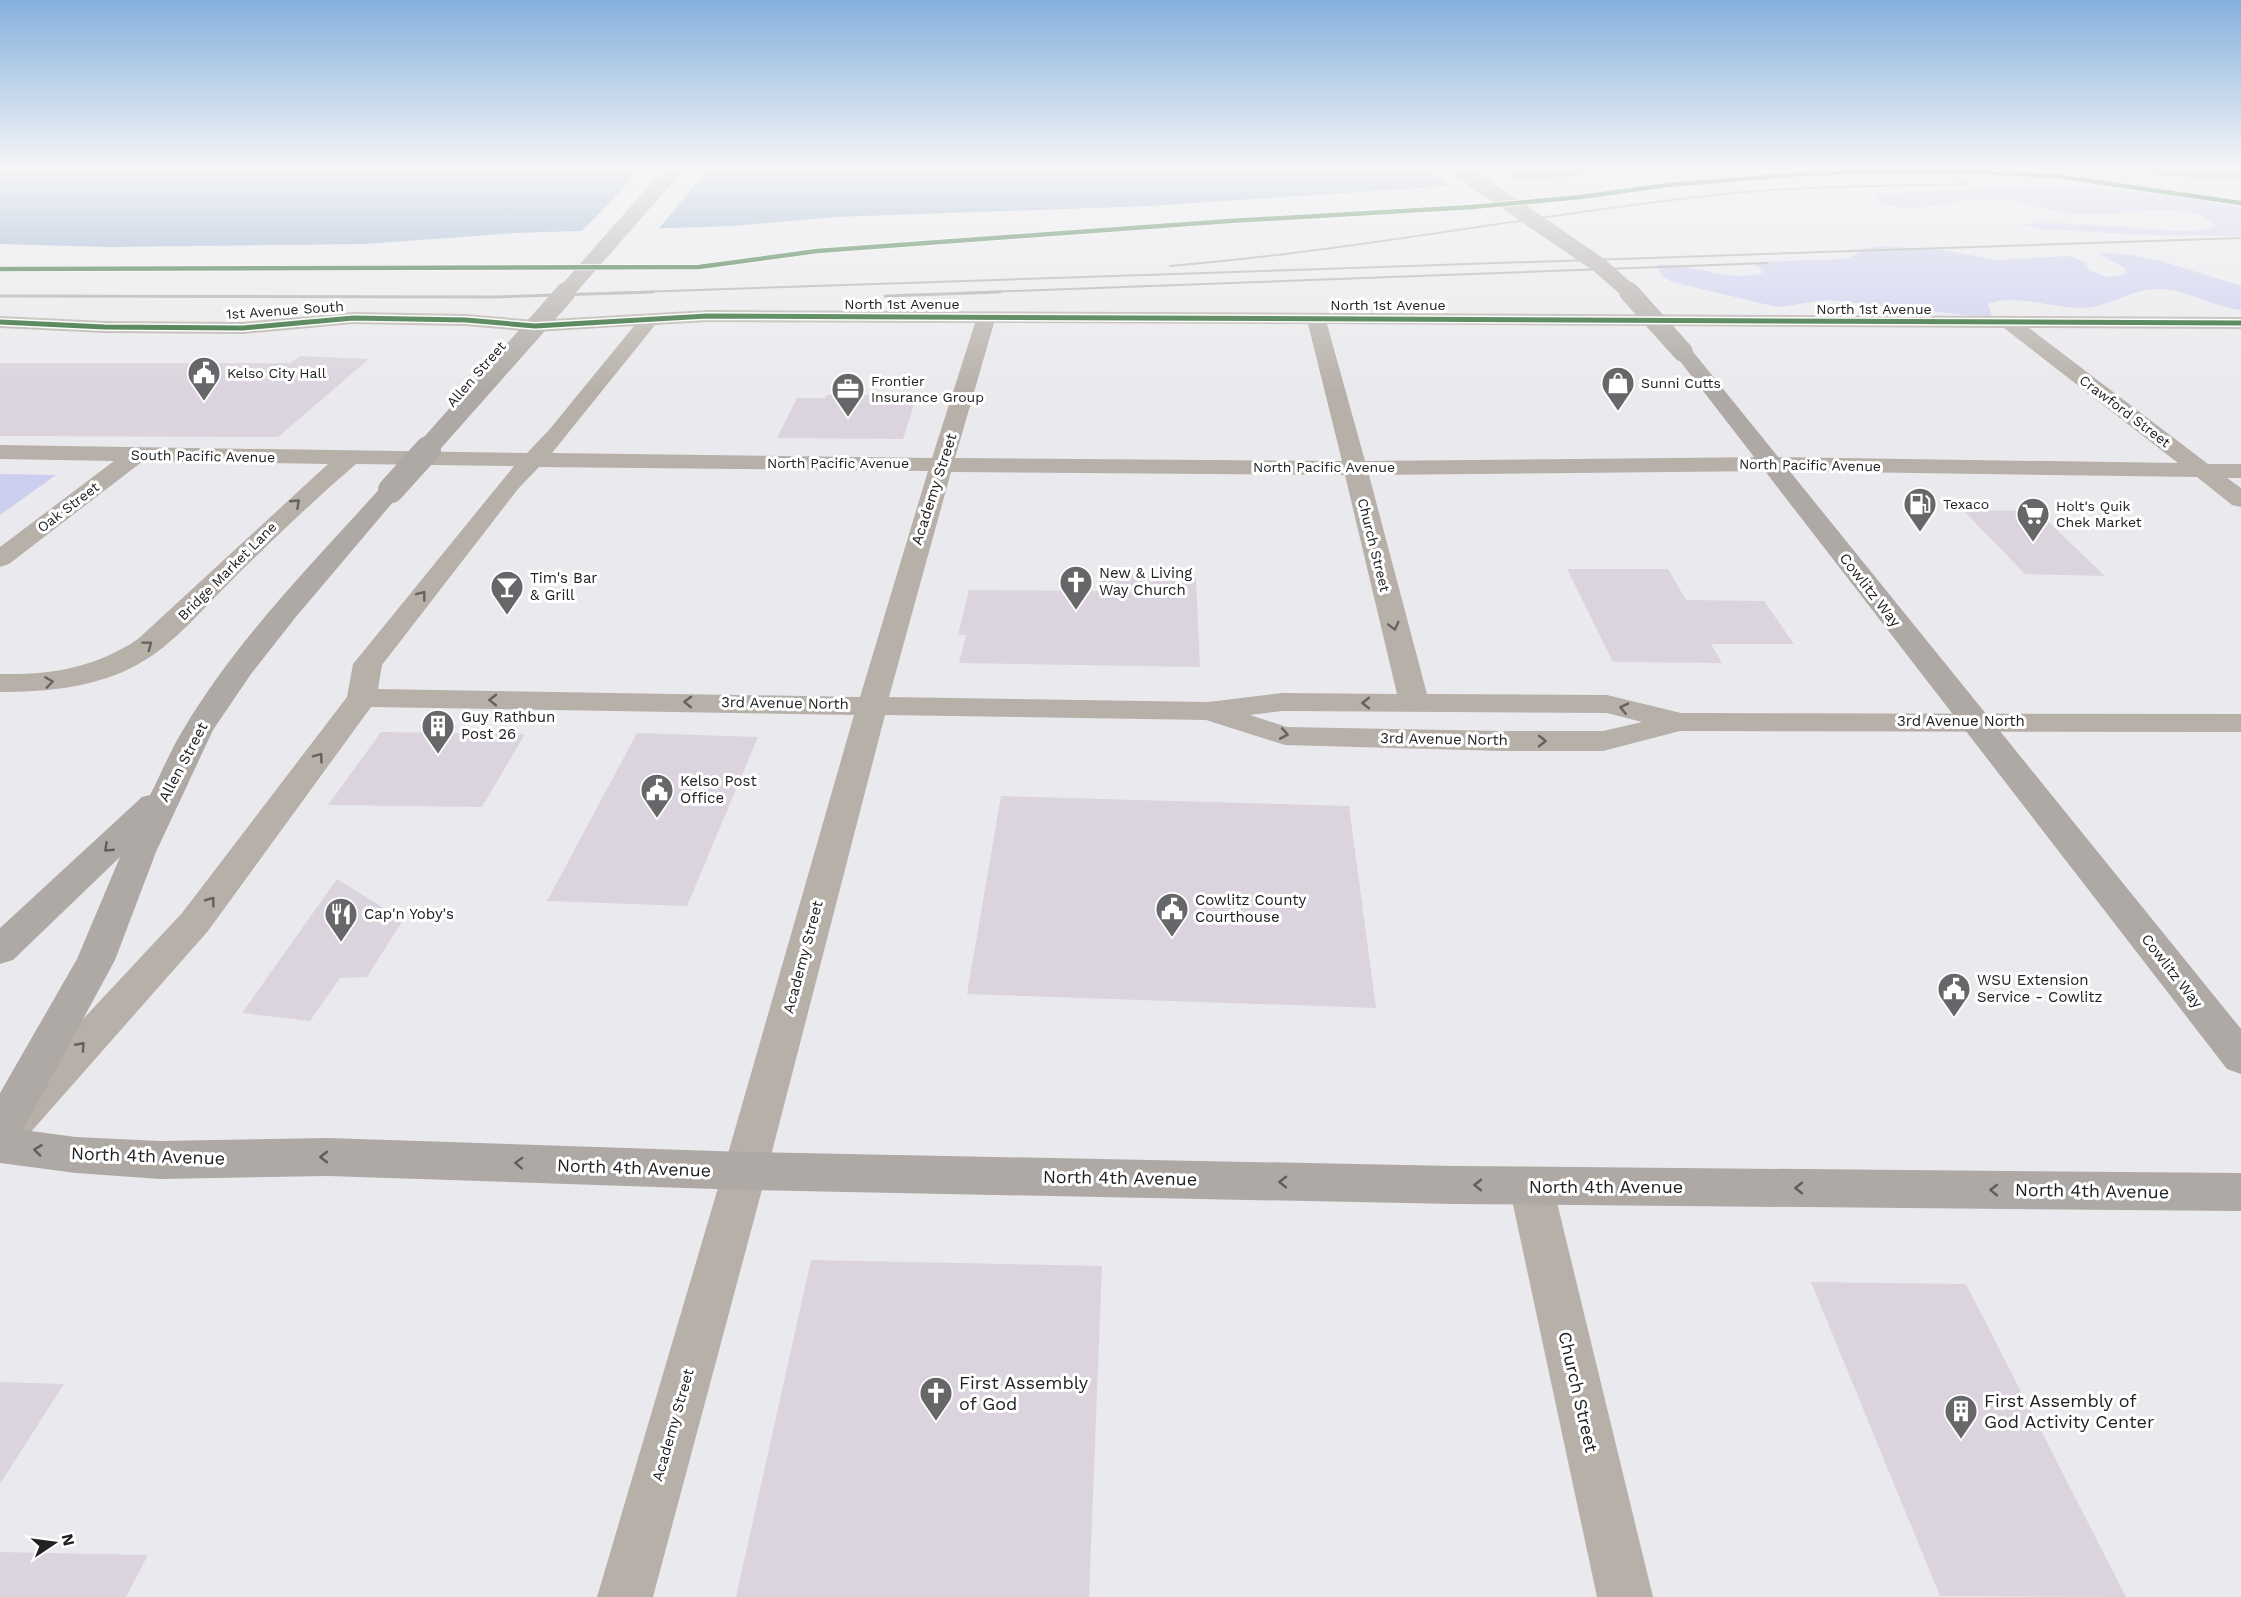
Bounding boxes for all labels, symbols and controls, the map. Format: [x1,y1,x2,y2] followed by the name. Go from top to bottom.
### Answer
[844,296,960,312] street label: North 1st Avenue
[1330,297,1446,313] street label: North 1st Avenue
[226,298,344,322] street label: 1st Avenue South
[1816,301,1932,317] street label: North 1st Avenue
[443,338,509,410] street label: Allen Street
[186,355,222,402] public building icon: Kelso City Hall
[227,365,327,381] place label: Kelso City Hall
[1600,365,1636,412] shop icon: Sunni Cutts
[830,371,866,418] office icon: Frontier Insurance Group
[2076,372,2174,450] street label: Crawford Street
[871,373,984,405] place label: Frontier Insurance Group
[1641,375,1721,391] place label: Sunni Cutts
[907,430,961,547] street label: Academy Street
[131,447,275,465] street label: South Pacific Avenue
[767,455,909,471] street label: North Pacific Avenue
[1739,456,1881,474] street label: North Pacific Avenue
[1253,459,1395,475] street label: North Pacific Avenue
[34,479,102,535] street label: Oak Street
[1902,486,1938,533] fuel station icon: Texaco
[1943,496,1989,512] place label: Texaco
[2015,496,2051,543] supermarket icon: Holt's Quik Chek Market
[1355,497,1393,594] street label: Church Street
[2056,498,2142,530] place label: Holt's Quik Chek Market
[289,499,300,510] one-way arrow
[175,519,279,623] street label: Bridge Market Lane
[1836,549,1905,631] street label: Cowlitz Way
[1058,564,1094,611] church icon: New & Living Way Church
[1099,564,1192,599] place label: New & Living Way Church
[489,569,525,616] bar icon: Tim's Bar & Grill
[530,569,598,604] place label: Tim's Bar & Grill
[414,591,425,602] one-way arrow
[1386,621,1399,631] one-way arrow
[142,641,153,652] one-way arrow
[44,677,53,689] one-way arrow
[721,693,849,713] street label: 3rd Avenue North
[488,694,497,706] one-way arrow
[683,696,692,708] one-way arrow
[1362,697,1371,709] one-way arrow
[1619,702,1629,715] one-way arrow
[420,708,456,755] building icon: Guy Rathbun Post 26
[461,708,555,743] place label: Guy Rathbun Post 26
[1897,712,2025,730] street label: 3rd Avenue North
[155,719,212,805] street label: Allen Street
[1279,727,1289,740] one-way arrow
[1380,729,1508,749] street label: 3rd Avenue North
[1537,735,1546,747] one-way arrow
[312,752,323,763] one-way arrow
[639,772,675,819] public building icon: Kelso Post Office
[680,772,757,807] place label: Kelso Post Office
[104,840,115,851] one-way arrow
[1154,891,1190,938] public building icon: Cowlitz County Courthouse
[1195,891,1307,926] place label: Cowlitz County Courthouse
[323,896,359,943] restaurant icon: Cap'n Yoby's
[204,897,215,908] one-way arrow
[779,898,827,1016] street label: Academy Street
[364,905,454,923] place label: Cap'n Yoby's
[2138,930,2207,1012] street label: Cowlitz Way
[1936,971,1972,1018] public building icon: WSU Extension Service - Cowlitz
[1977,971,2103,1006] place label: WSU Extension Service - Cowlitz
[74,1042,85,1053] one-way arrow
[71,1142,225,1169] street label: North 4th Avenue
[33,1145,42,1157] one-way arrow
[320,1151,329,1163] one-way arrow
[557,1154,711,1181] street label: North 4th Avenue
[514,1157,523,1170] one-way arrow
[1043,1166,1197,1189] street label: North 4th Avenue
[1278,1175,1287,1188] one-way arrow
[1529,1176,1683,1197] street label: North 4th Avenue
[1473,1179,1482,1191] one-way arrow
[2015,1179,2169,1202] street label: North 4th Avenue
[1794,1182,1803,1194] one-way arrow
[1989,1184,1998,1196] one-way arrow
[1554,1330,1603,1455] street label: Church Street
[648,1366,698,1483] street label: Academy Street
[959,1372,1089,1414] place label: First Assembly of God
[918,1375,954,1422] church icon: First Assembly of God
[1984,1390,2154,1432] place label: First Assembly of God Activity Center
[1943,1393,1979,1440] building icon: First Assembly of God Activity Center
[24,1513,84,1573] north arrow
[58,1532,79,1548] text: N

